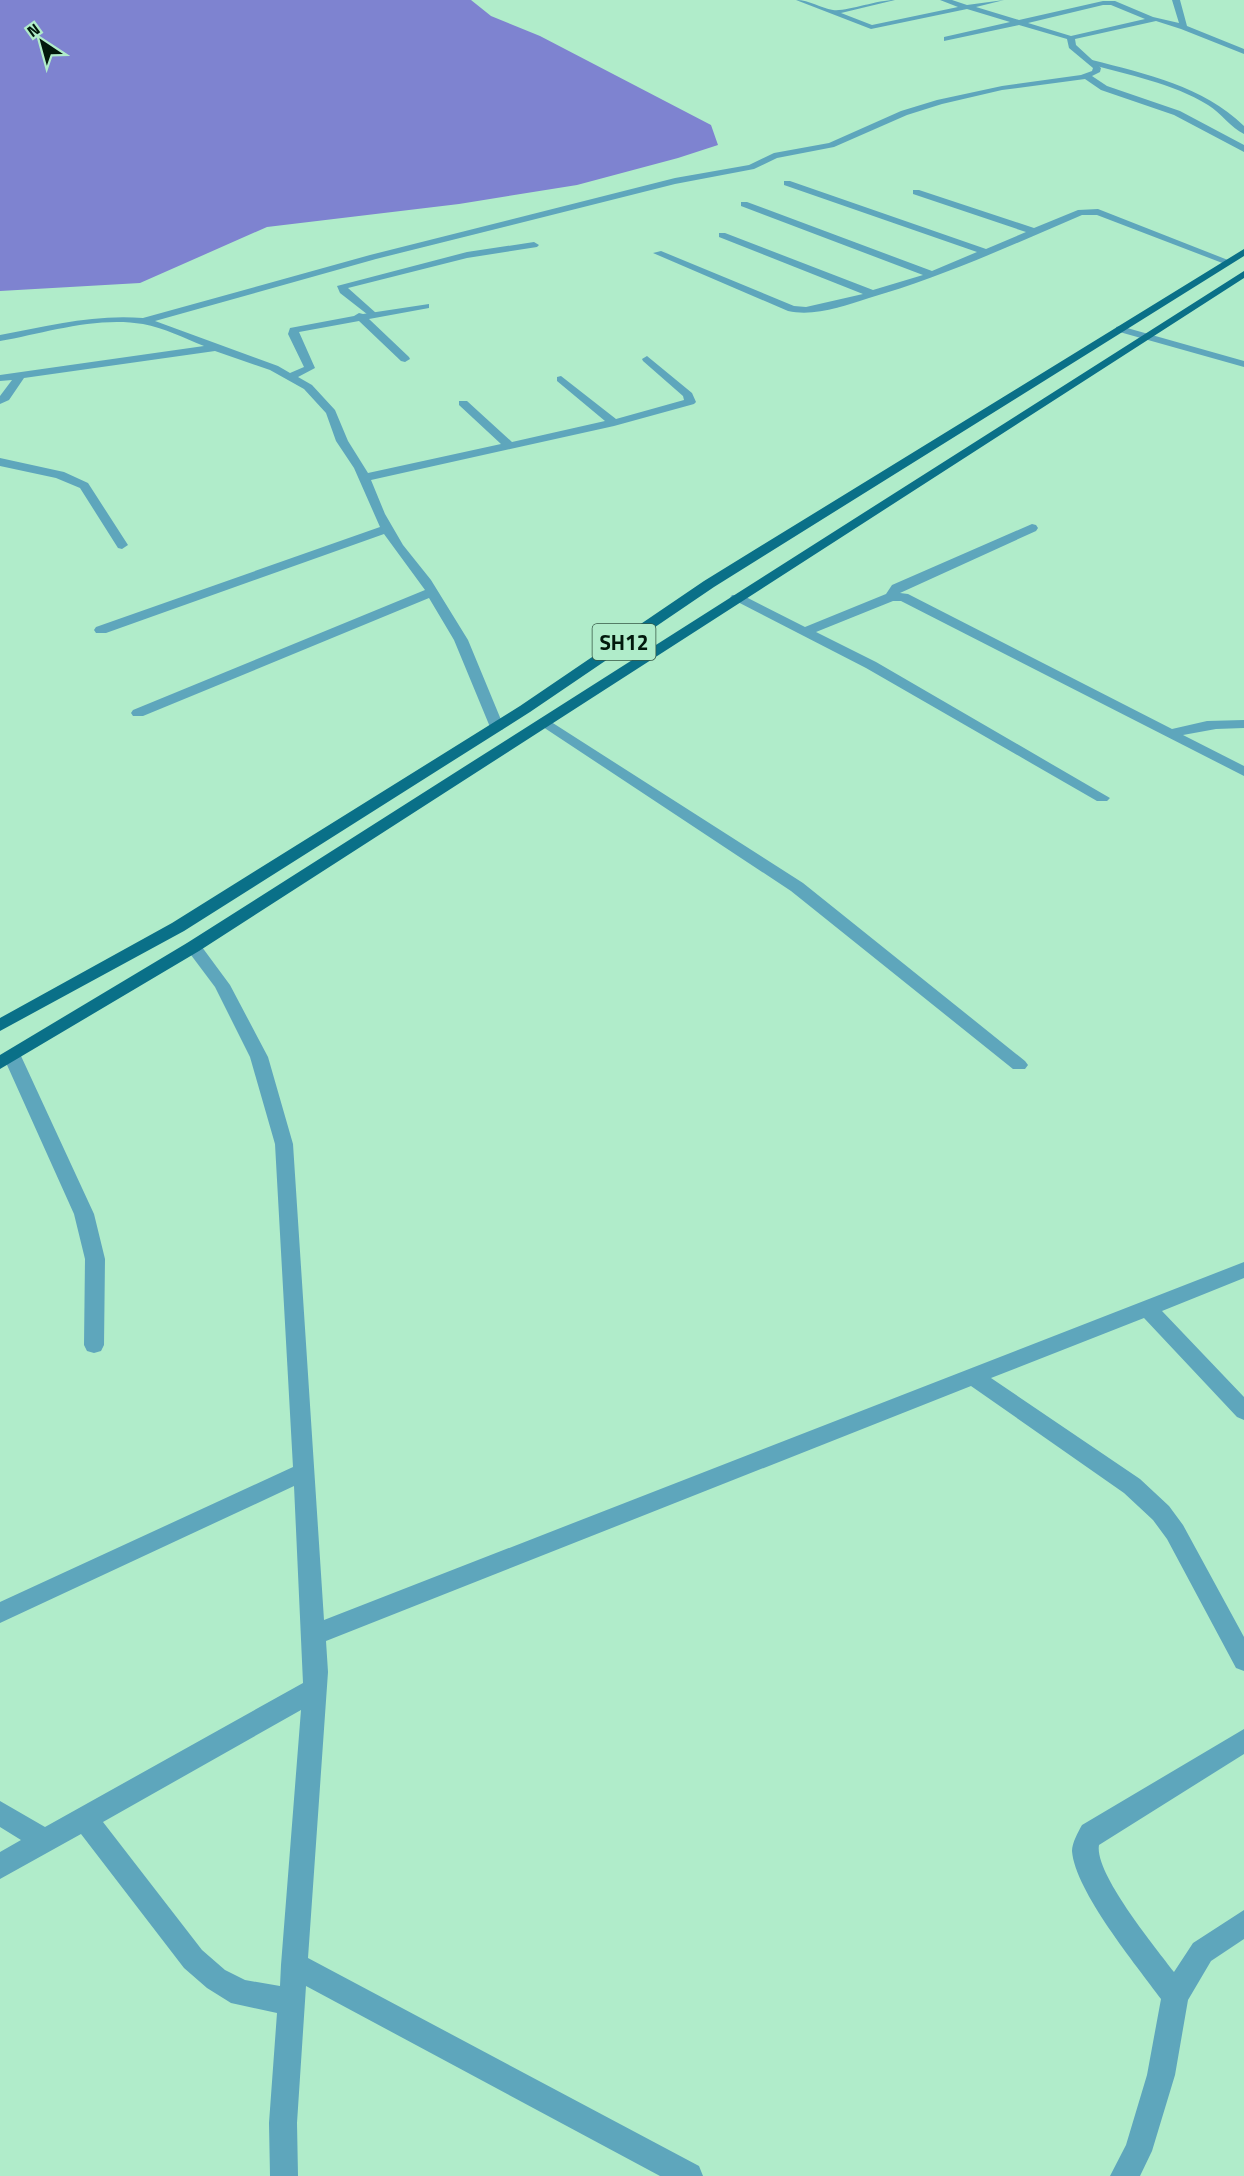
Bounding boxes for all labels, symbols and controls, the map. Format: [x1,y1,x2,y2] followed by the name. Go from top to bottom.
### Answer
[12,12,72,72] north arrow
[22,17,45,43] text: N
[592,624,656,660] road number: SH12

